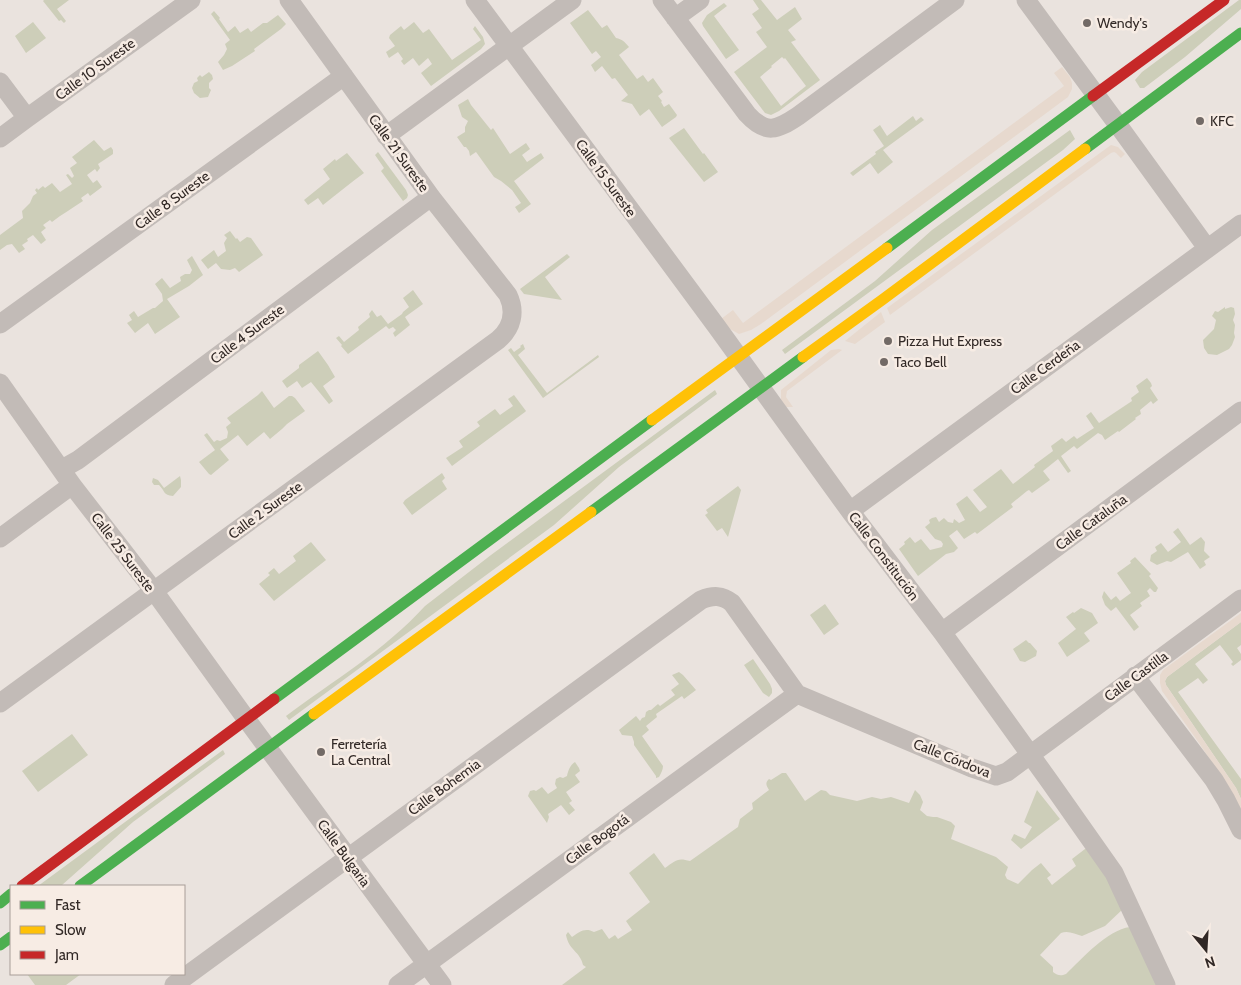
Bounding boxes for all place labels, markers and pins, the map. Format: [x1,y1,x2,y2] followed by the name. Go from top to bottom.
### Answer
[1097,14,1148,32] place label: Wendy's
[1081,17,1093,29] marker: Wendy's
[1210,112,1234,130] place label: KFC
[1194,115,1206,127] marker: KFC
[898,332,1002,350] place label: Pizza Hut Express
[882,335,894,347] marker: Pizza Hut Express
[894,353,947,371] place label: Taco Bell
[878,356,890,368] marker: Taco Bell
[331,735,391,769] place label: Ferretería La Central
[315,746,327,758] marker: Ferretería La Central

